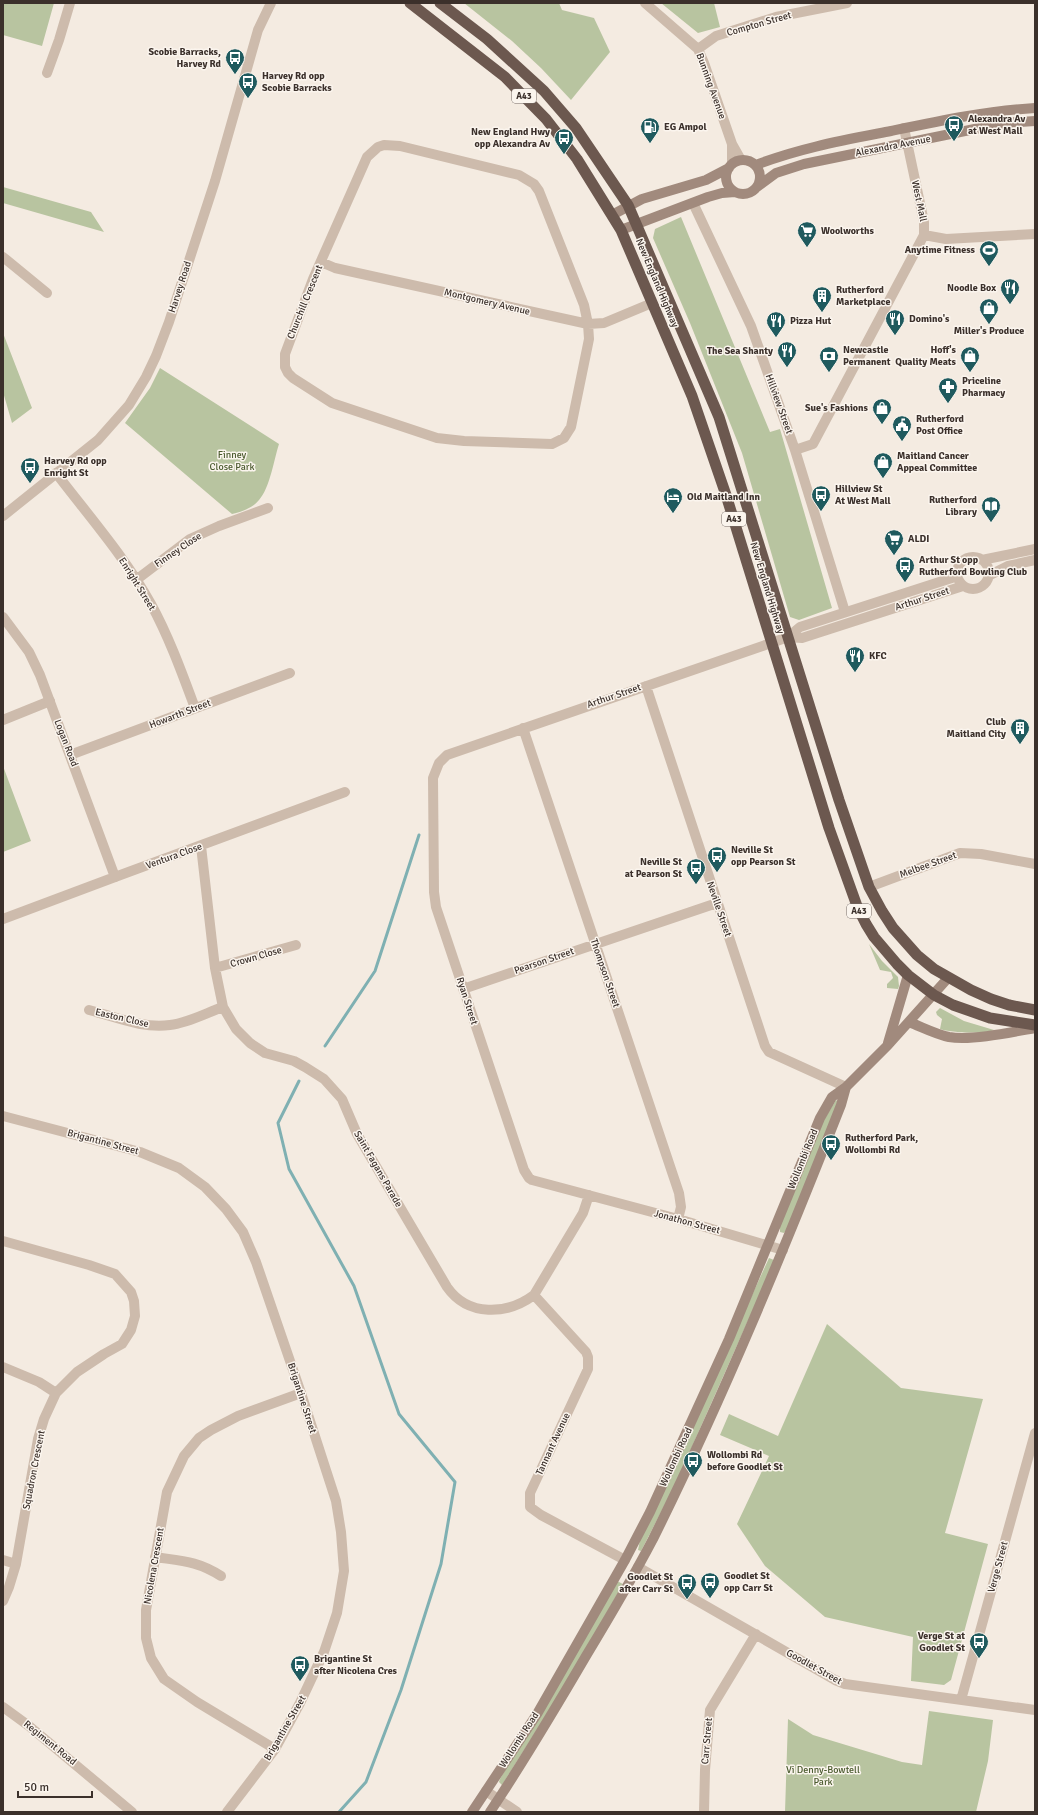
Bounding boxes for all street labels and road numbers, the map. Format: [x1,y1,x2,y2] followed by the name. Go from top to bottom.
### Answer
[725,9,793,39] street label: Compton Street
[694,51,728,121] street label: Bunning Avenue
[512,89,536,103] road number: A43
[854,133,932,159] street label: Alexandra Avenue
[909,179,929,223] street label: West Mall
[633,237,681,329] street label: New England Highway
[166,260,194,314] street label: Harvey Road
[285,263,326,341] street label: Churchill Crescent
[443,286,531,318] street label: Montgomery Avenue
[763,373,796,436] street label: Hillview Street
[722,512,746,526] road number: A43
[152,530,204,570] street label: Finney Close
[747,541,787,636] street label: New England Highway
[116,555,158,613] street label: Enright Street
[893,584,951,613] street label: Arthur Street
[585,681,643,711] street label: Arthur Street
[147,697,213,731] street label: Howarth Street
[52,718,80,768] street label: Logan Road
[144,840,204,872] street label: Ventura Close
[898,849,959,881] street label: Melbee Street
[704,880,734,939] street label: Neville Street
[847,904,871,918] road number: A43
[588,937,623,1010] street label: Thompson Street
[229,944,283,970] street label: Crown Close
[513,945,576,977] street label: Pearson Street
[454,976,480,1027] street label: Ryan Street
[94,1006,150,1030] street label: Easton Close
[66,1127,140,1157] street label: Brigantine Street
[785,1127,821,1191] street label: Wollombi Road
[351,1129,405,1209] street label: Saint Fagans Parade
[653,1207,722,1237] street label: Jonathon Street
[285,1361,319,1435] street label: Brigantine Street
[533,1411,573,1477] street label: Tannant Avenue
[657,1426,695,1488] street label: Wollombi Road
[20,1429,48,1511] street label: Squadron Crescent
[141,1526,167,1605] street label: Nicolena Crescent
[985,1540,1011,1594] street label: Verge Street
[784,1647,844,1687] street label: Goodlet Street
[261,1693,309,1763] street label: Brigantine Street
[497,1710,541,1770] street label: Wollombi Road
[699,1717,715,1765] street label: Carr Street
[21,1718,79,1768] street label: Regiment Road

